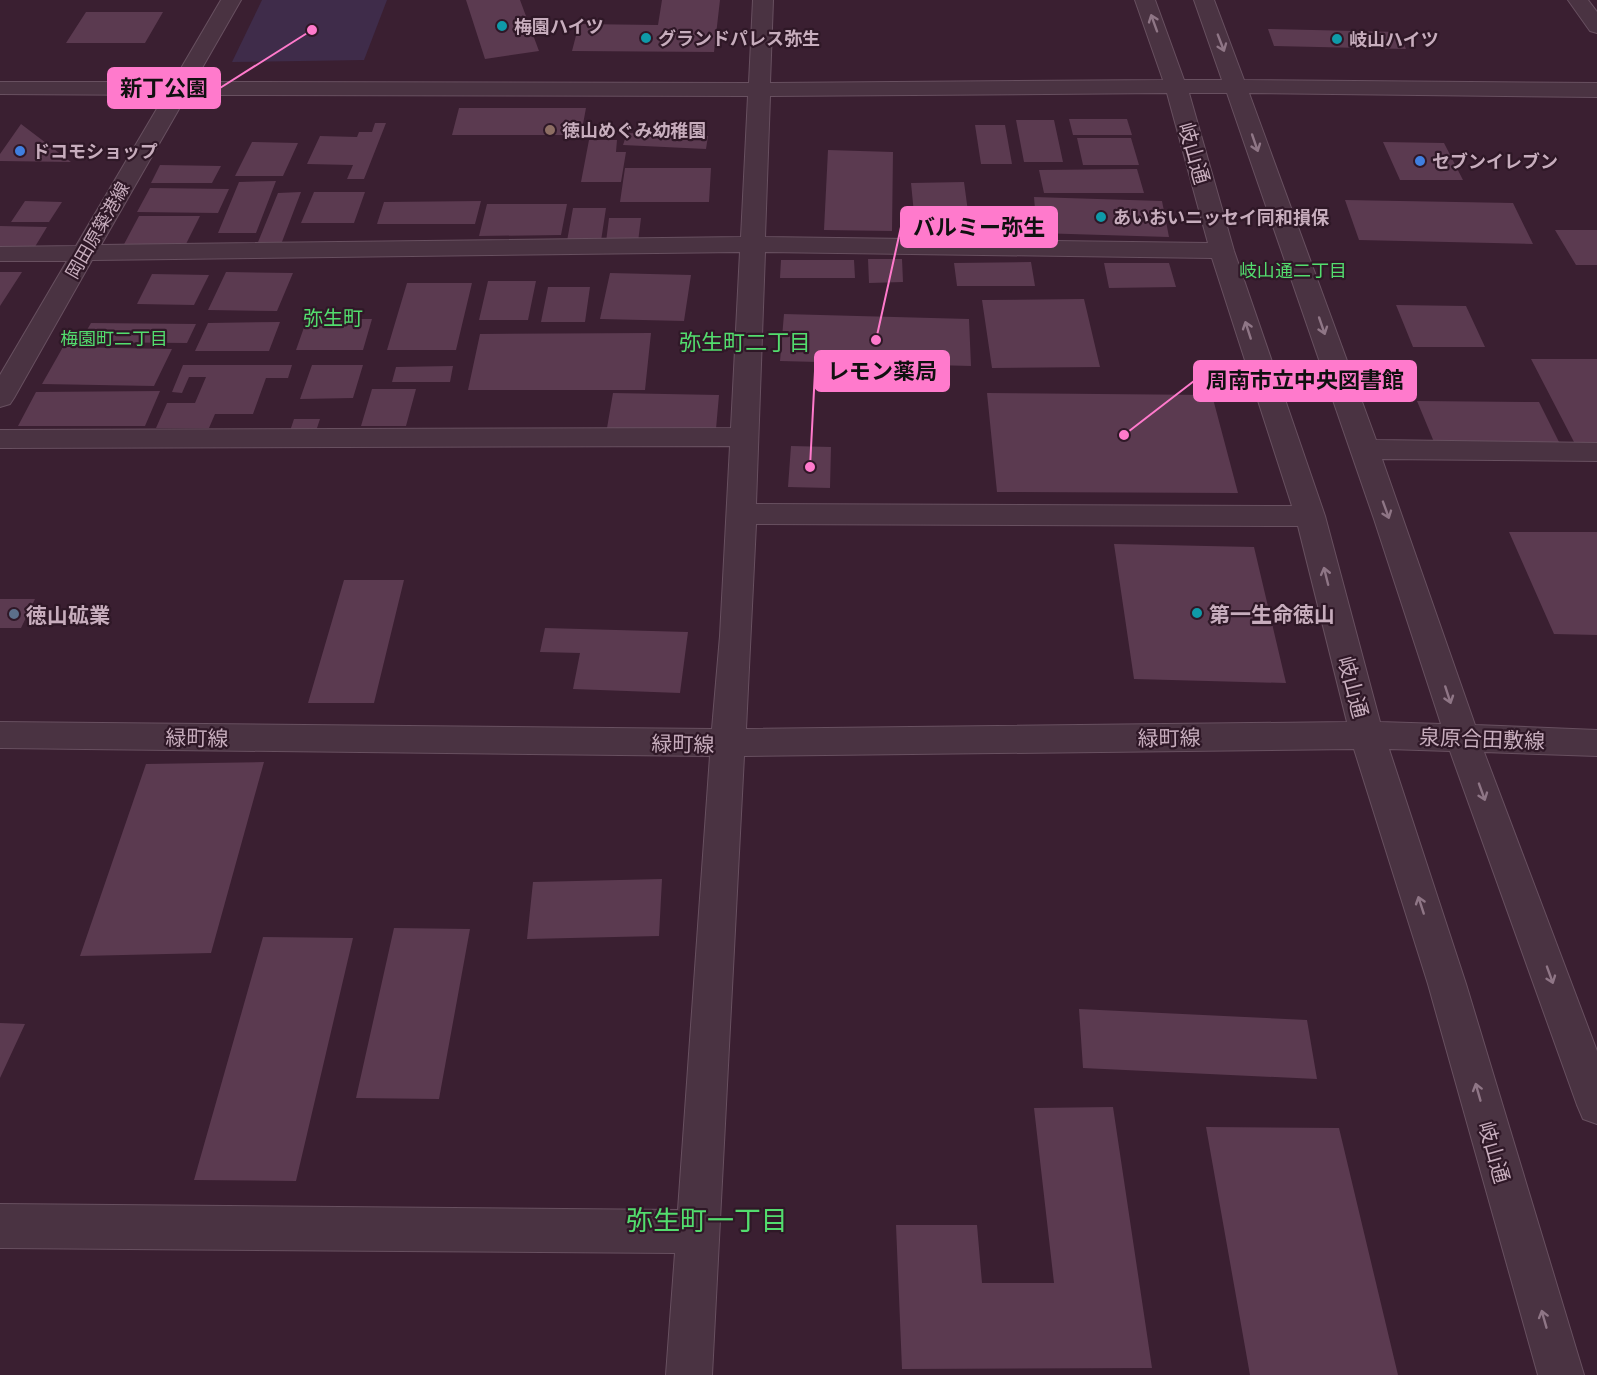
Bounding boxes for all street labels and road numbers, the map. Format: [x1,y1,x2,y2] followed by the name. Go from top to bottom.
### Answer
[1174,119,1216,187] street label: 岐山通
[60,178,134,282] street label: 岡田原築港線
[1334,653,1374,721] street label: 岐山通
[1419,723,1545,753] street label: 泉原合田敷線
[165,724,229,750] street label: 緑町線
[1137,724,1201,750] street label: 緑町線
[651,730,715,756] street label: 緑町線
[1474,1118,1516,1186] street label: 岐山通

